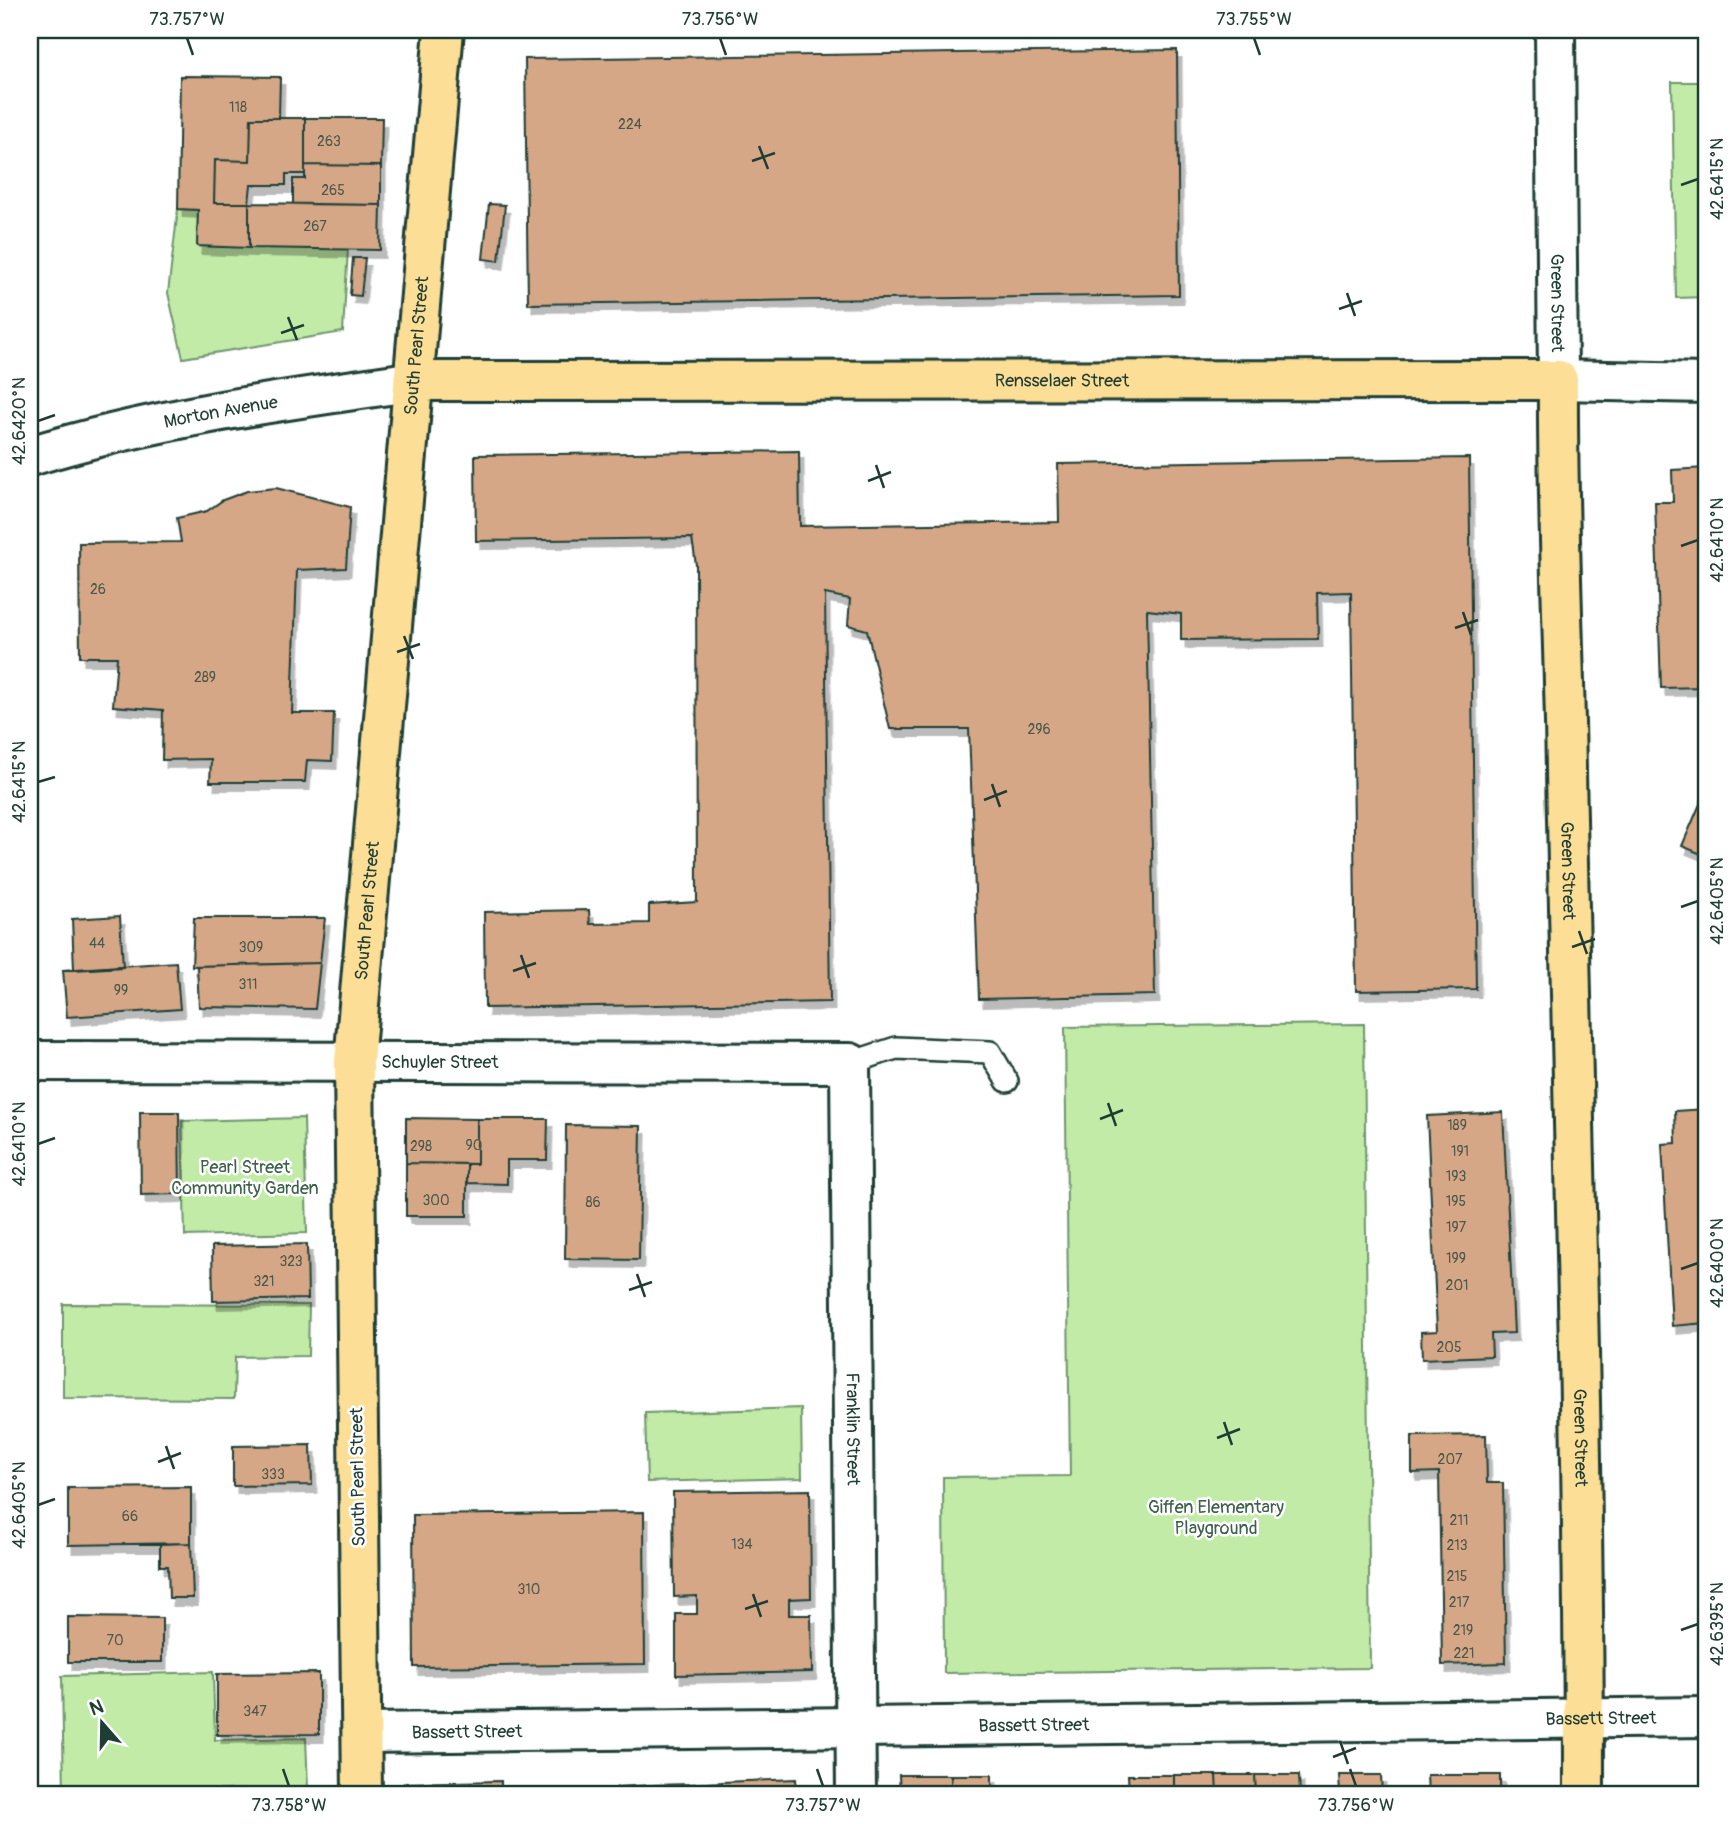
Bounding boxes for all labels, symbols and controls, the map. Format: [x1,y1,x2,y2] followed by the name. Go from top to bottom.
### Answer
[149,8,225,31] text: 73.757°W
[682,8,758,31] text: 73.756°W
[1216,8,1292,31] text: 73.755°W
[229,99,247,116] house number: 118
[618,116,642,133] house number: 224
[317,133,341,150] house number: 263
[1706,138,1729,220] text: 42.6415°N
[321,182,345,199] house number: 265
[303,218,327,235] house number: 267
[1545,254,1569,353] street label: Green Street
[399,275,434,416] street label: South Pearl Street
[995,369,1130,392] street label: Rensselaer Street
[8,377,31,465] text: 42.6420°N
[162,390,279,433] street label: Morton Avenue
[1706,498,1729,582] text: 42.6410°N
[90,581,106,598] house number: 26
[194,669,216,686] house number: 289
[1027,721,1051,738] house number: 296
[8,741,31,823] text: 42.6415°N
[1556,821,1581,921] street label: Green Street
[350,839,385,981] street label: South Pearl Street
[1706,857,1729,945] text: 42.6405°N
[89,935,105,952] house number: 44
[239,939,263,956] house number: 309
[239,976,257,993] house number: 311
[114,982,128,999] house number: 99
[381,1050,499,1074] street label: Schuyler Street
[8,1102,31,1186] text: 42.6410°N
[1447,1117,1467,1134] house number: 189
[466,1137,482,1154] house number: 90
[410,1138,432,1155] house number: 298
[1451,1143,1469,1160] house number: 191
[171,1156,319,1200] park label: Pearl Street Community Garden
[1446,1168,1466,1185] house number: 193
[423,1192,449,1209] house number: 300
[1446,1193,1466,1210] house number: 195
[585,1194,601,1211] house number: 86
[1706,1218,1729,1308] text: 42.6400°N
[1446,1219,1467,1236] house number: 197
[1446,1250,1466,1267] house number: 199
[279,1253,303,1270] house number: 323
[253,1273,275,1290] house number: 321
[1446,1277,1468,1294] house number: 201
[1437,1339,1461,1356] house number: 205
[841,1372,865,1486] street label: Franklin Street
[1568,1388,1593,1488] street label: Green Street
[345,1406,371,1547] street label: South Pearl Street
[1438,1451,1463,1468] house number: 207
[8,1461,31,1549] text: 42.6405°N
[261,1466,285,1483] house number: 333
[1148,1496,1284,1540] park label: Giffen Elementary Playground
[122,1508,138,1525] house number: 66
[1450,1512,1468,1529] house number: 211
[731,1536,753,1553] house number: 134
[1446,1537,1468,1554] house number: 213
[1447,1568,1467,1585] house number: 215
[518,1581,540,1598] house number: 310
[1706,1582,1729,1666] text: 42.6395°N
[1449,1594,1470,1611] house number: 217
[1453,1622,1473,1639] house number: 219
[107,1632,123,1649] house number: 70
[1453,1645,1475,1662] house number: 221
[66,1688,136,1758] north arrow
[86,1694,107,1721] text: N
[243,1703,267,1720] house number: 347
[1545,1706,1657,1730] street label: Bassett Street
[978,1713,1090,1737] street label: Bassett Street
[411,1720,523,1744] street label: Bassett Street
[251,1794,327,1817] text: 73.758°W
[785,1794,861,1817] text: 73.757°W
[1318,1794,1394,1817] text: 73.756°W

